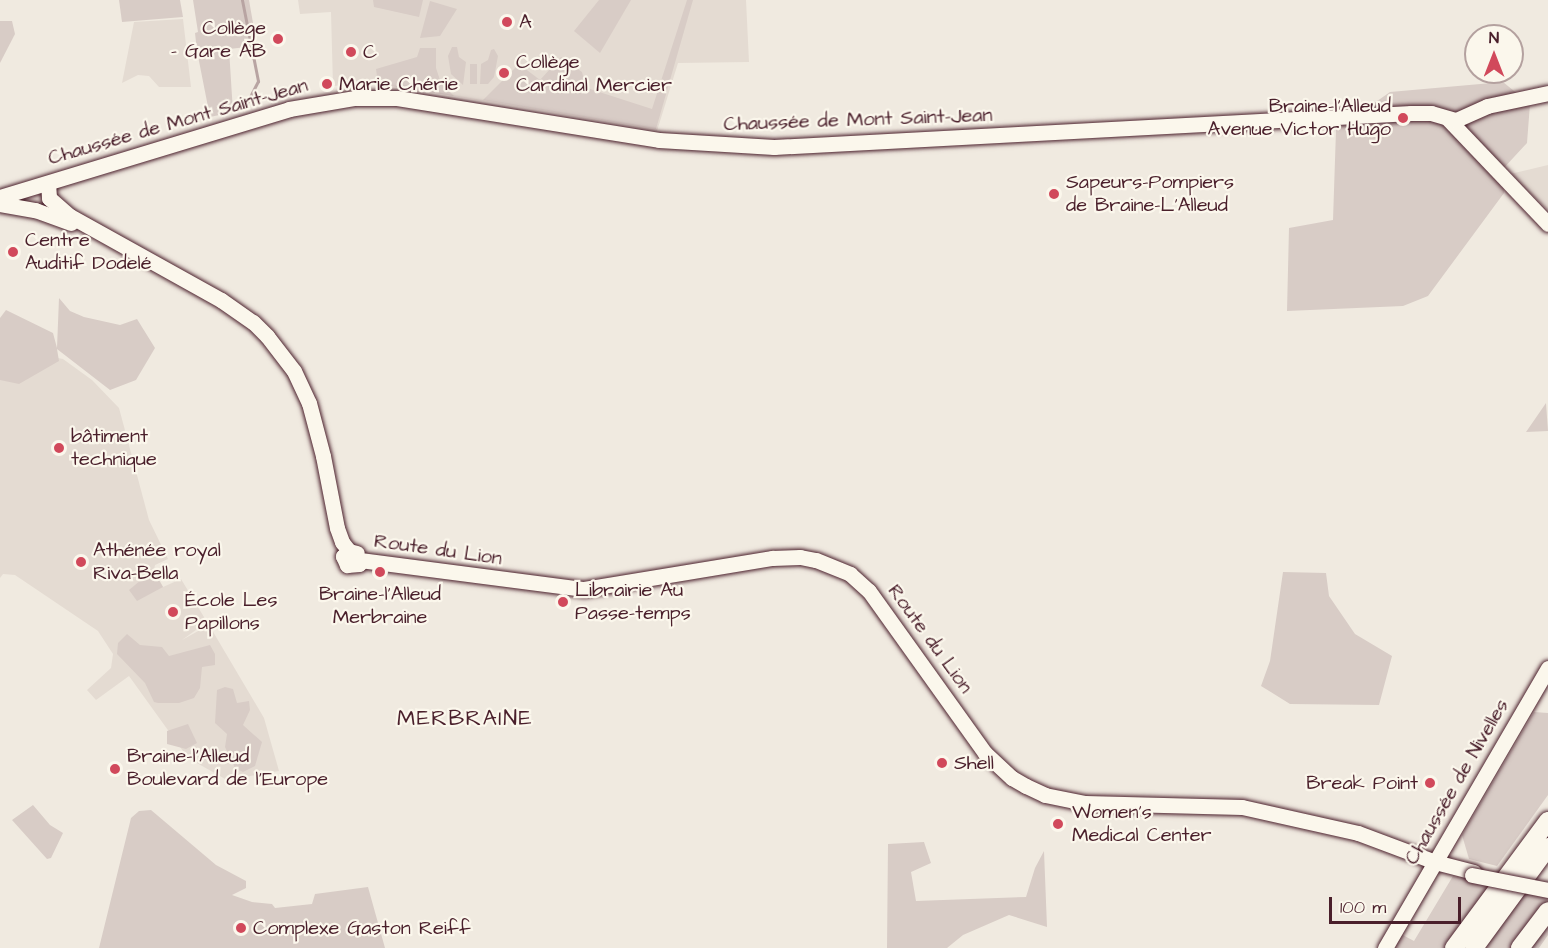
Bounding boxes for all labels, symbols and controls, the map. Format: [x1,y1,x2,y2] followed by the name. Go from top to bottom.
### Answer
[519,10,532,34] place label: A
[500,15,514,29] marker: A
[171,16,266,63] place label: Collège - Gare AB
[1464,24,1524,84] north arrow
[1489,27,1499,49] text: N
[271,32,285,46] marker: Collège - Gare AB
[363,40,377,64] place label: C
[344,45,358,59] marker: C
[516,50,672,97] place label: Collège Cardinal Mercier
[497,66,511,80] marker: Collège Cardinal Mercier
[339,72,458,96] place label: Marie Chérie
[45,73,311,171] street label: Chaussée de Mont Saint-Jean
[320,77,334,91] marker: Marie Chérie
[1208,94,1391,141] place label: Braine-l'Alleud Avenue Victor Hugo
[723,103,993,137] street label: Chaussée de Mont Saint-Jean
[1396,111,1410,125] marker: Braine-l'Alleud Avenue Victor Hugo
[1066,170,1234,217] place label: Sapeurs-Pompiers de Braine-L'Alleud
[1047,187,1061,201] marker: Sapeurs-Pompiers de Braine-L'Alleud
[25,228,152,275] place label: Centre Auditif Dodelé
[6,245,20,259] marker: Centre Auditif Dodelé
[71,424,157,471] place label: bâtiment technique
[52,441,66,455] marker: bâtiment technique
[372,529,504,571] street label: Route du Lion
[93,538,221,585] place label: Athénée royal Riva-Bella
[74,555,88,569] marker: Athénée royal Riva-Bella
[373,565,387,579] marker: Braine-l'Alleud Merbraine
[575,578,691,625] place label: Librairie Au Passe-temps
[882,580,978,698] street label: Route du Lion
[319,582,441,629] place label: Braine-l'Alleud Merbraine
[185,588,277,635] place label: École Les Papillons
[556,595,570,609] marker: Librairie Au Passe-temps
[166,605,180,619] marker: École Les Papillons
[1400,695,1514,869] street label: Chaussée de Nivelles
[397,706,533,732] district label: MERBRAINE
[127,745,328,792] place label: Braine-l'Alleud Boulevard de l'Europe
[954,751,994,775] place label: Shell
[935,756,949,770] marker: Shell
[108,762,122,776] marker: Braine-l'Alleud Boulevard de l'Europe
[1306,771,1418,795] place label: Break Point
[1423,776,1437,790] marker: Break Point
[1072,801,1212,848] place label: Women’s Medical Center
[1049,815,1067,833] marker: Women’s Medical Center
[1332,885,1464,923] scale bar
[1340,895,1386,920] text: 100 m
[253,916,471,940] place label: Complexe Gaston Reiff
[234,921,248,935] marker: Complexe Gaston Reiff

